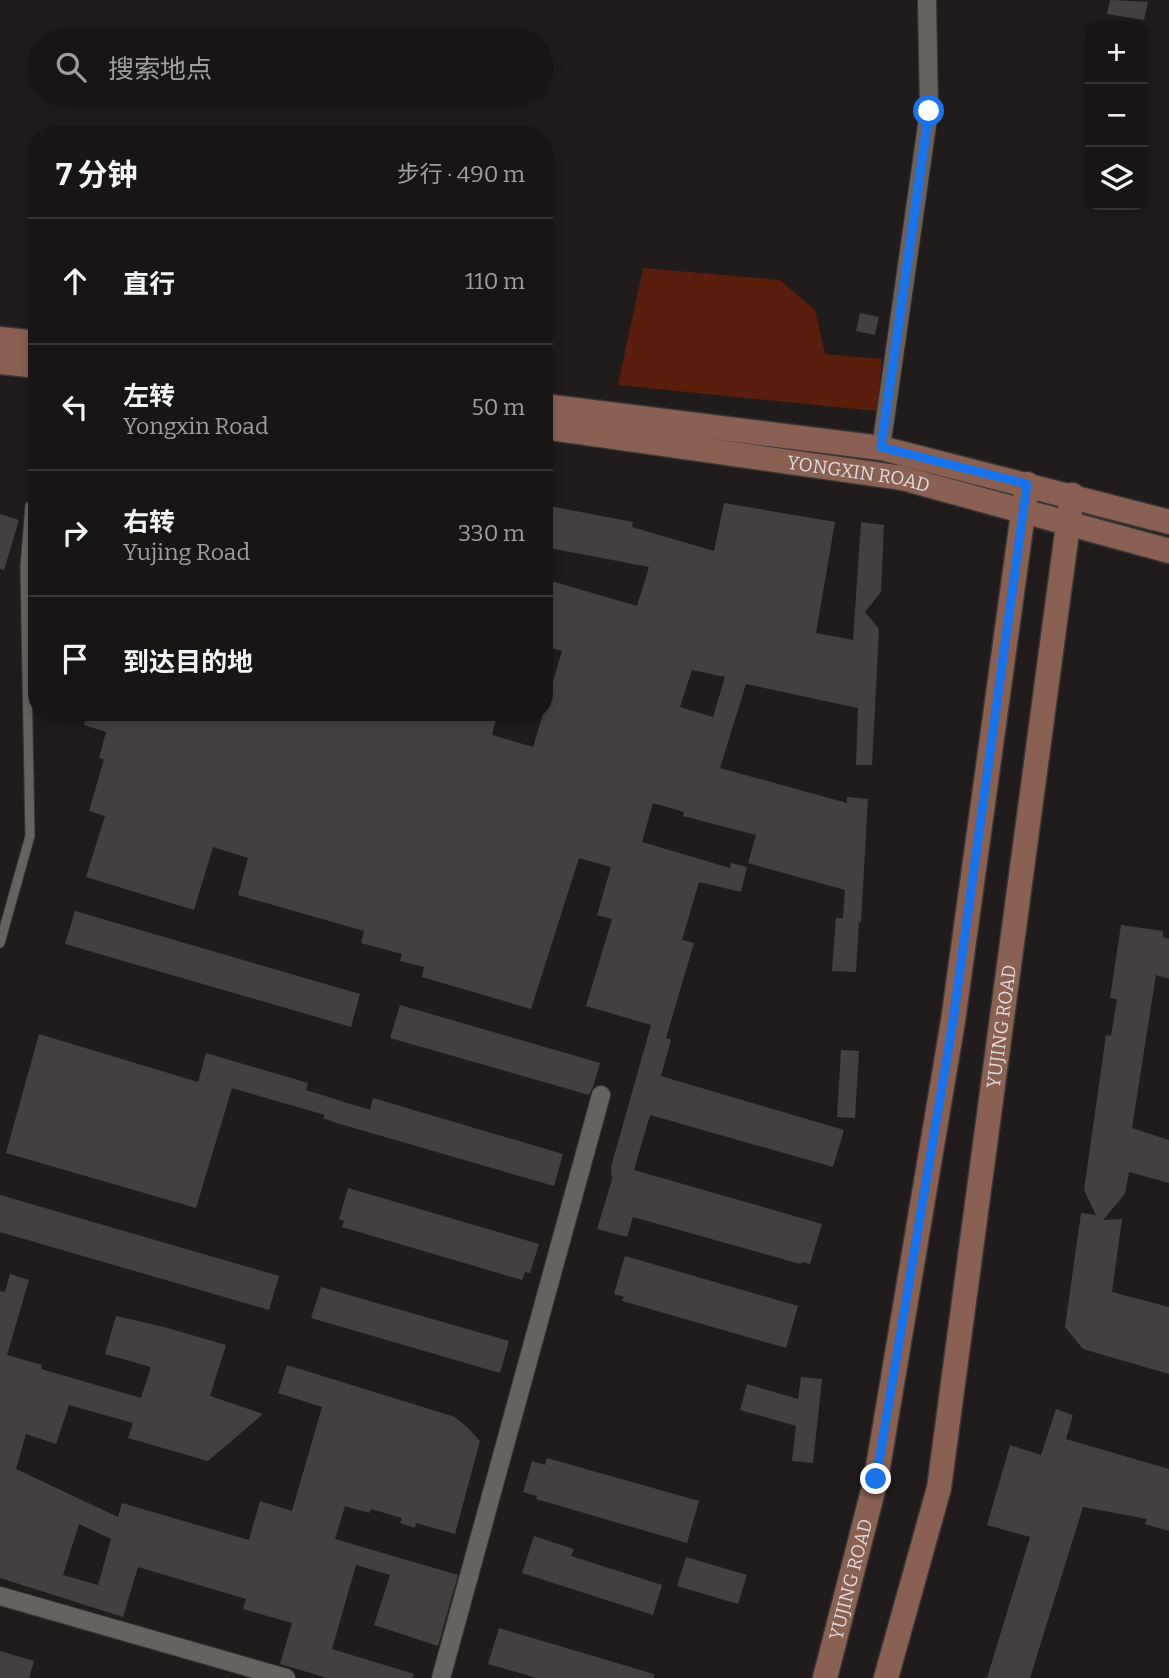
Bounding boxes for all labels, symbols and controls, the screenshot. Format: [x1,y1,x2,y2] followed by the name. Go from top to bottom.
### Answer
[1085,21,1148,210] map controls
[1085,21,1148,84] button: +
[28,28,553,105] search box
[52,48,90,86] icon: search
[108,54,212,85] text: 搜索地点
[1085,84,1148,147] button: −
[913,95,944,126] route start
[1085,147,1148,210] button: layers
[56,157,138,193] text: 7 分钟
[397,160,525,188] text: 步行 · 490 m
[56,262,94,300] icon: ahead
[465,267,525,295] text: 110 m
[123,269,175,300] text: 直行
[123,381,175,412] text: 左转
[56,388,94,426] icon: left
[471,393,525,421] text: 50 m
[123,412,269,440] text: Yongxin Road
[786,450,933,497] street label: YONGXIN ROAD
[123,507,175,538] text: 右转
[56,514,94,552] icon: right
[458,519,525,547] text: 330 m
[123,538,250,566] text: Yujing Road
[56,640,94,678] icon: arrive
[123,647,253,678] text: 到达目的地
[981,963,1020,1089] street label: YUJING ROAD
[860,1463,891,1494] route end
[824,1516,877,1642] street label: YUJING ROAD

